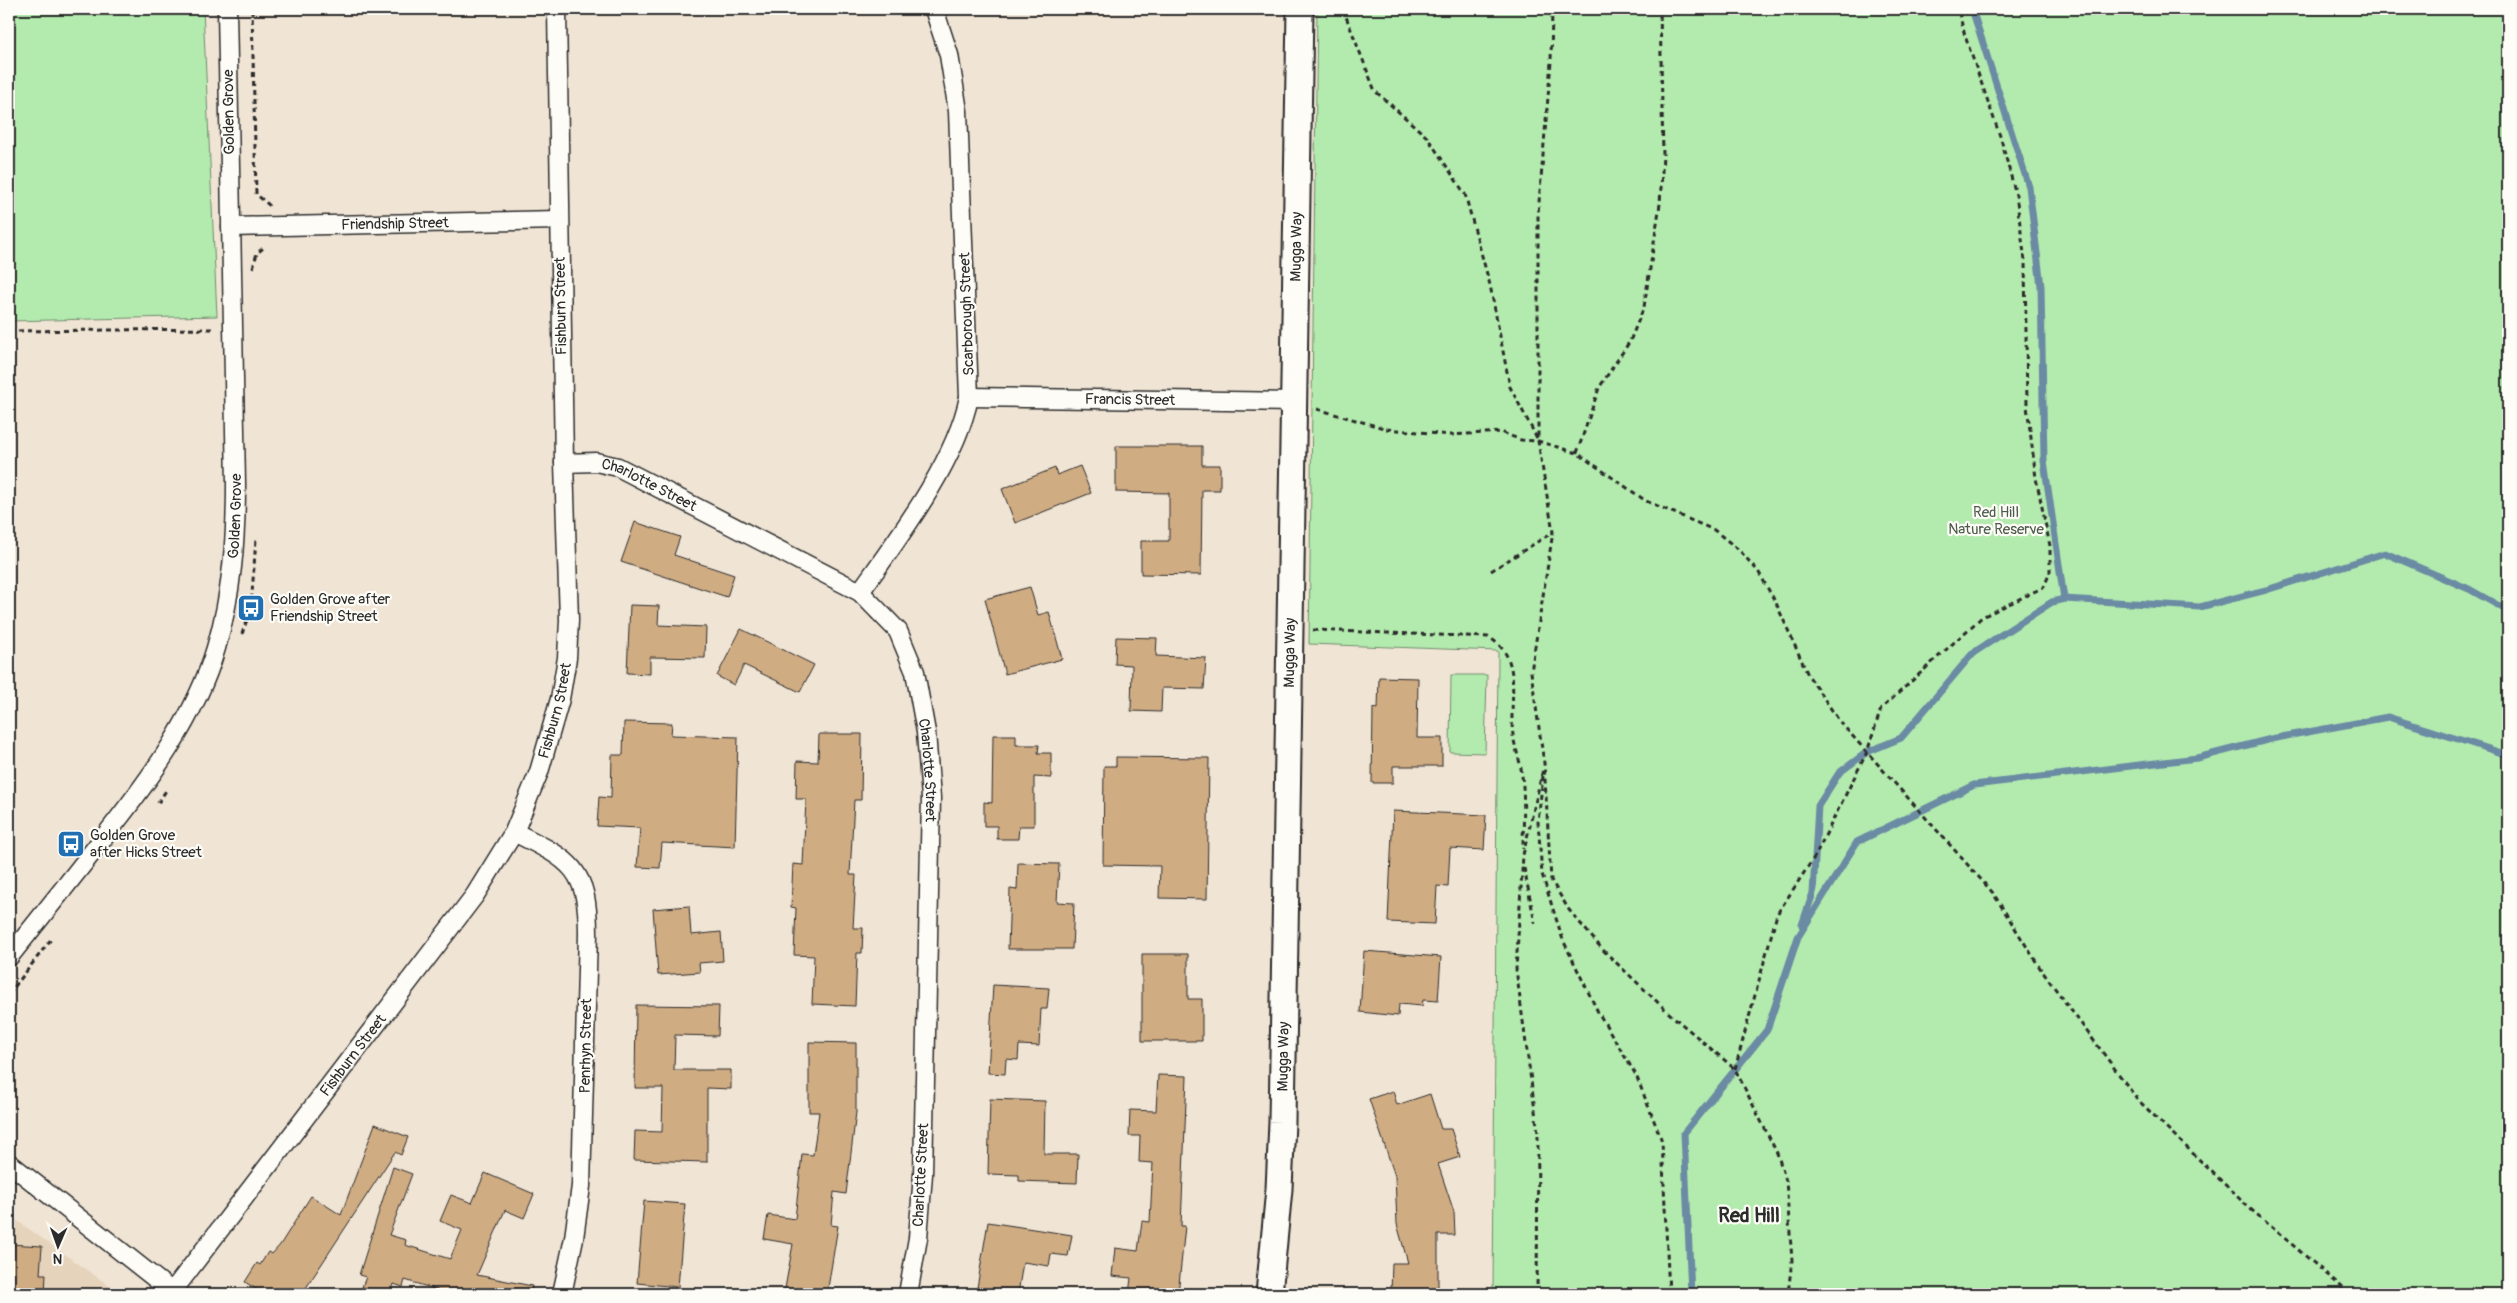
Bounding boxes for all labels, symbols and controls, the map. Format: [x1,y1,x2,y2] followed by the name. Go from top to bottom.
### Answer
[219,69,239,155] street label: Golden Grove
[1286,211,1306,282] street label: Mugga Way
[341,213,450,234] street label: Friendship Street
[955,251,979,376] street label: Scarborough Street
[551,256,571,355] street label: Fishburn Street
[1085,389,1176,410] street label: Francis Street
[600,454,701,516] street label: Charlotte Street
[223,473,246,559] street label: Golden Grove
[1948,503,2044,539] park label: Red Hill Nature Reserve
[270,590,391,626] place label: Golden Grove after Friendship Street
[236,593,266,623] bus stop icon: Golden Grove after Friendship Street
[1280,617,1300,688] street label: Mugga Way
[534,660,576,761] street label: Fishburn Street
[914,717,941,823] street label: Charlotte Street
[90,826,203,862] place label: Golden Grove after Hicks Street
[56,829,86,859] bus stop icon: Golden Grove after Hicks Street
[576,997,596,1094] street label: Penrhyn Street
[315,1010,391,1100] street label: Fishburn Street
[1273,1021,1293,1092] street label: Mugga Way
[909,1122,933,1227] street label: Charlotte Street
[1718,1203,1780,1228] district label: Red Hill
[32,1220,82,1270] north arrow
[53,1250,63,1267] text: N

